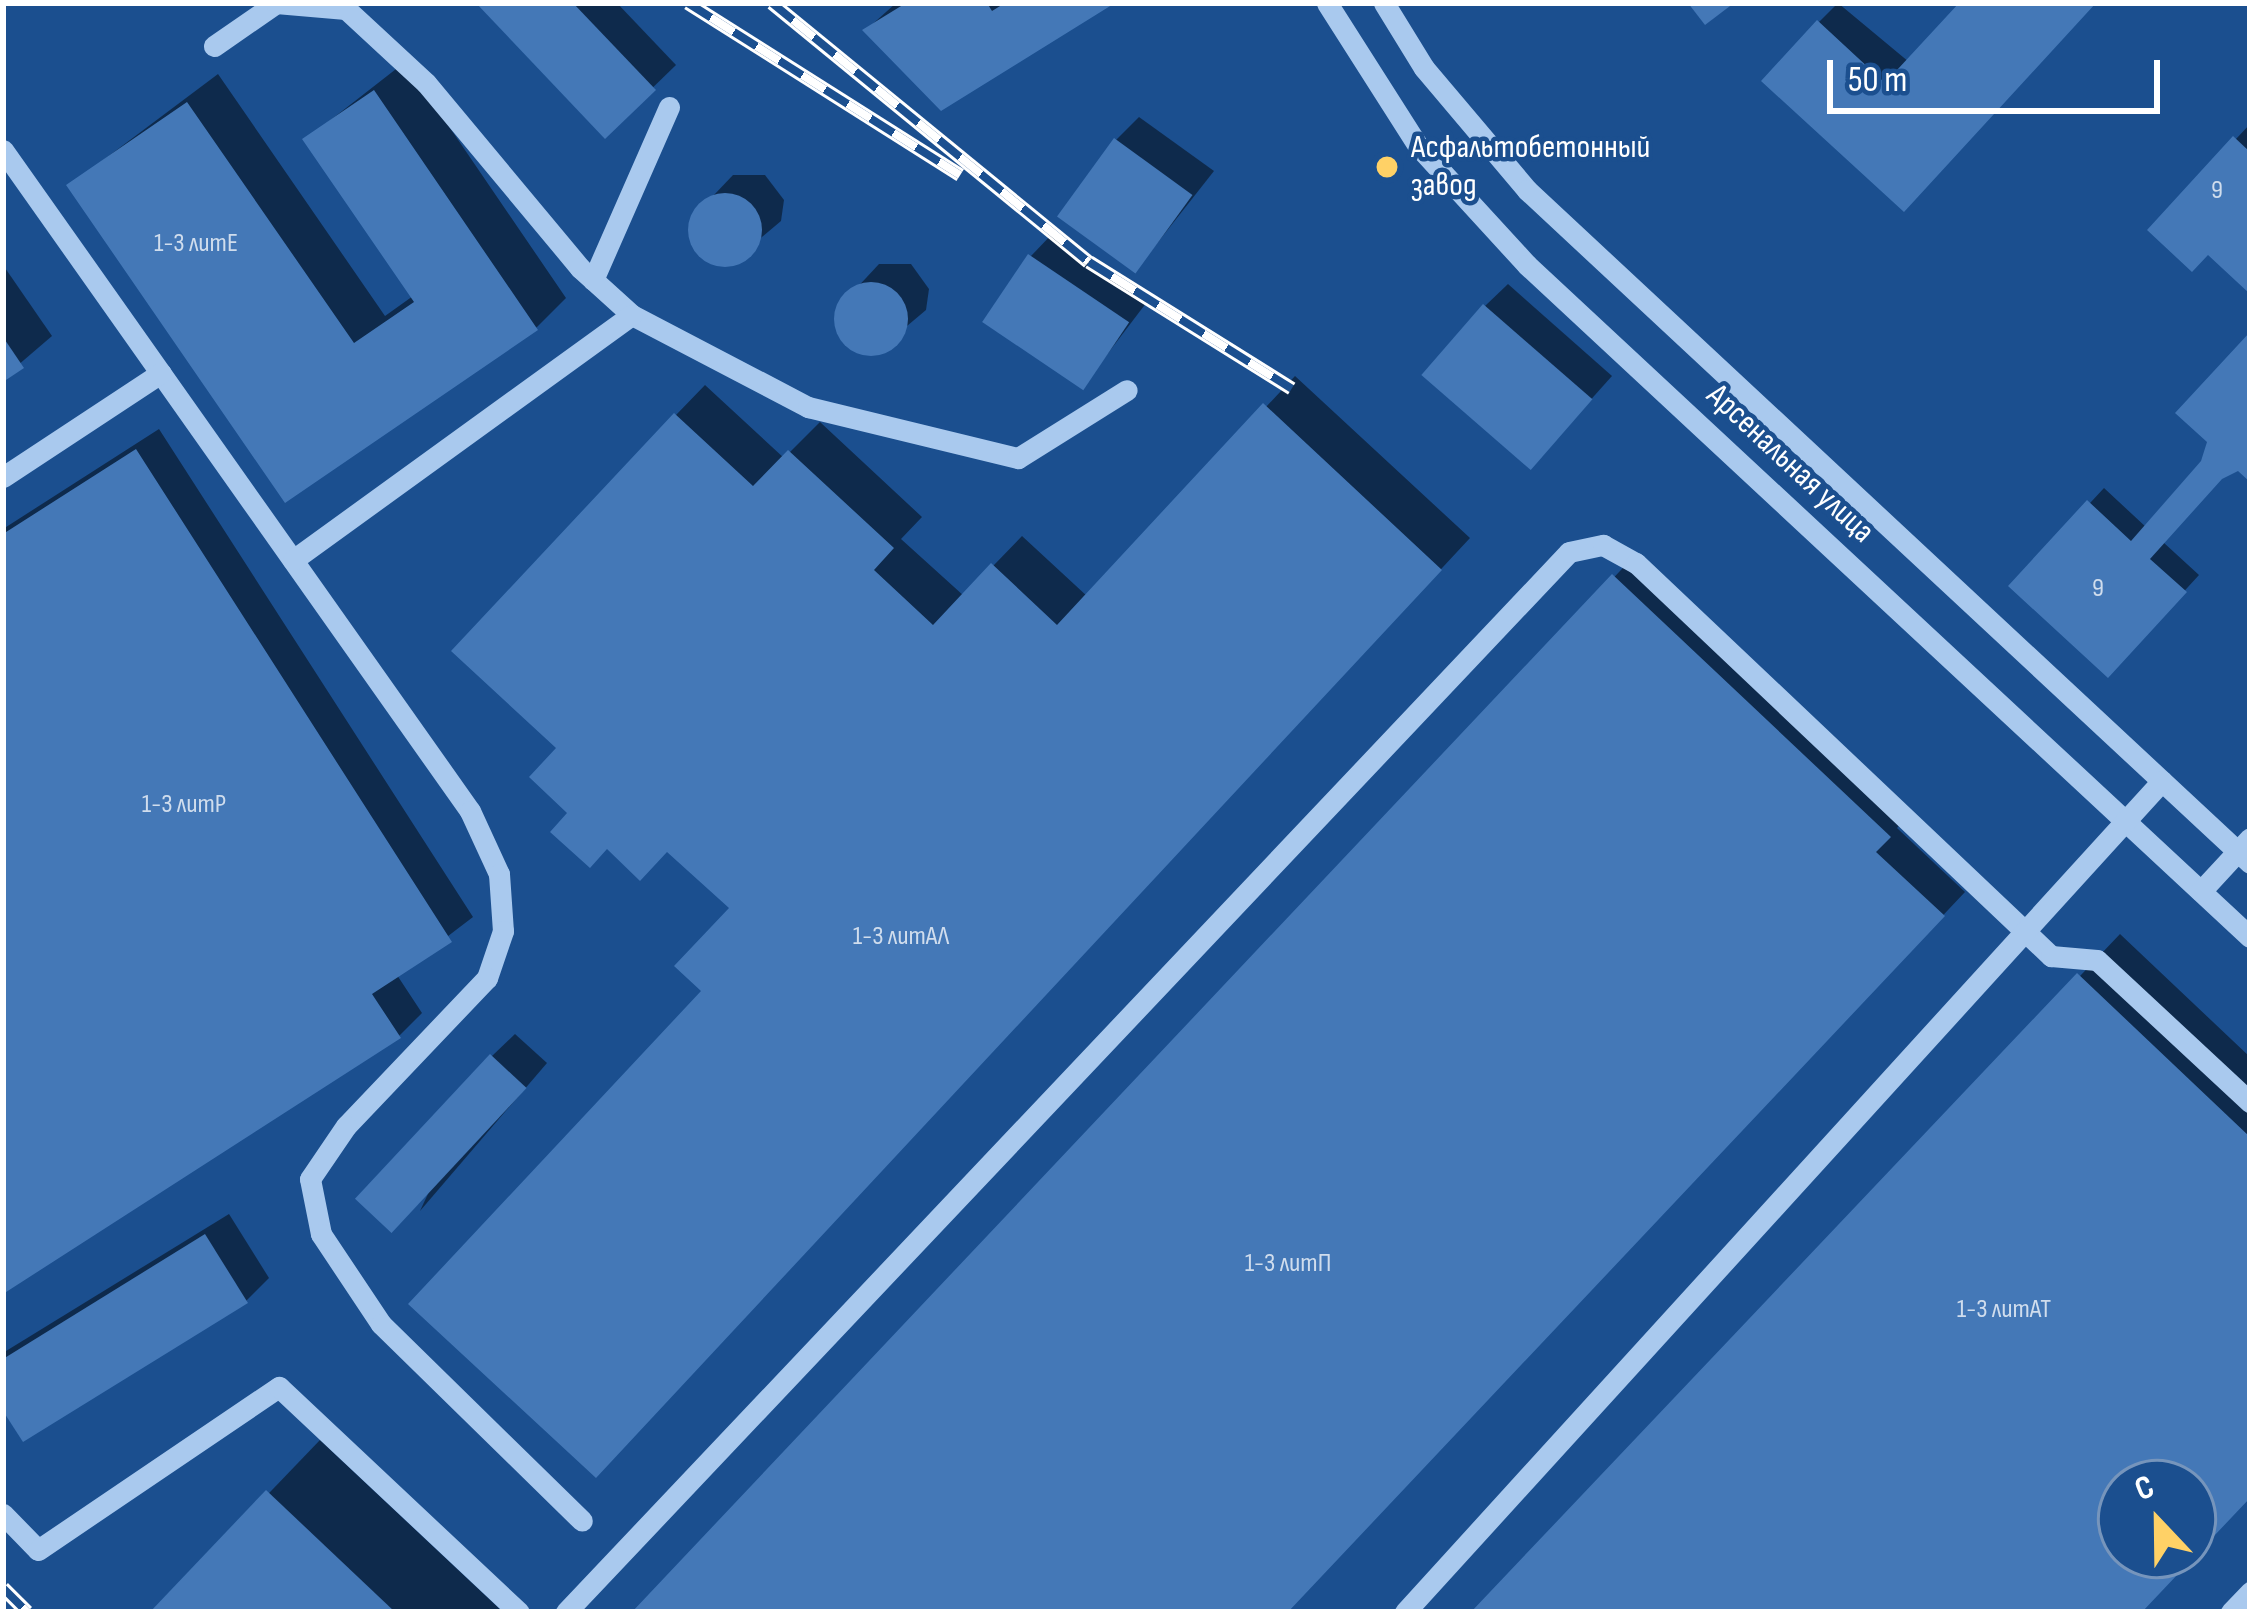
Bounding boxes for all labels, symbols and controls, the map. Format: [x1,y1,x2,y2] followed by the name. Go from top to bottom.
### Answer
[1833,36,2166,110] scale bar
[1848,59,1907,102] text: 50 m
[1411,128,1650,206] place label: Асфальтобетонный завод
[1374,154,1400,180] marker: Асфальтобетонный завод
[2211,175,2223,207] house number: 9
[154,228,238,260] house number: 1-3 литЕ
[1698,376,1882,552] street label: Арсенальная улица
[2092,573,2104,605] house number: 9
[142,789,226,821] house number: 1-3 литР
[853,921,949,953] house number: 1-3 литАЛ
[1245,1248,1331,1280] house number: 1-3 литП
[1957,1294,2051,1326] house number: 1-3 литАТ
[2097,1459,2217,1579] north arrow
[2129,1467,2160,1510] text: С

